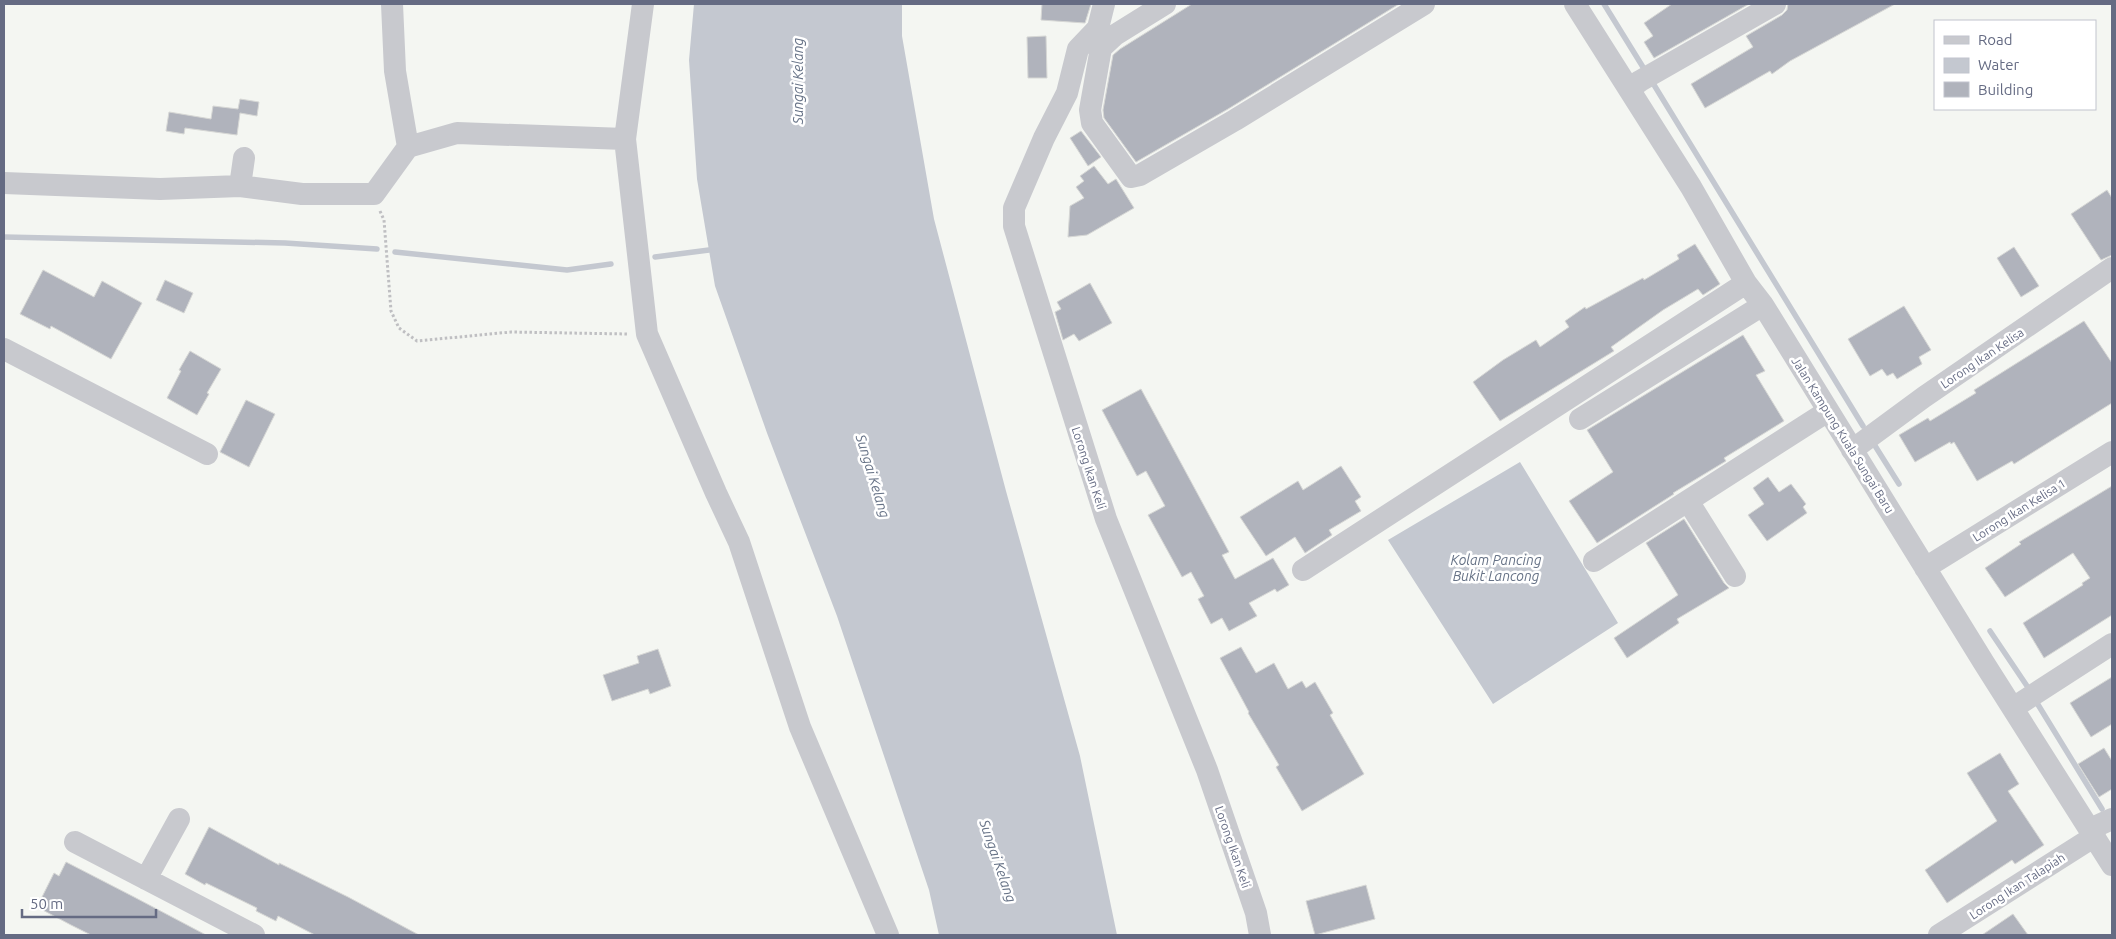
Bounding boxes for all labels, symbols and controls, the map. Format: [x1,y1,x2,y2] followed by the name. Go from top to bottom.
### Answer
[1934,20,2096,110] legend
[1978,31,2013,48] text: Road
[790,37,806,125] water label: Sungai Kelang
[1978,56,2019,73] text: Water
[1978,81,2033,98] text: Building
[1938,325,2026,391] street label: Lorong Ikan Kelisa
[1789,355,1897,515] street label: Jalan Kampung Kuala Sungai Baru
[1070,425,1108,511] street label: Lorong Ikan Keli
[852,431,893,520] water label: Sungai Kelang
[1970,476,2068,544] street label: Lorong Ikan Kelisa 1
[1451,552,1542,584] water label: Kolam Pancing Bukit Lancong
[1213,804,1253,890] street label: Lorong Ikan Keli
[976,817,1020,905] water label: Sungai Kelang
[1967,850,2067,922] street label: Lorong Ikan Talapiah
[22,886,156,918] scale bar
[30,895,63,912] text: 50 m

